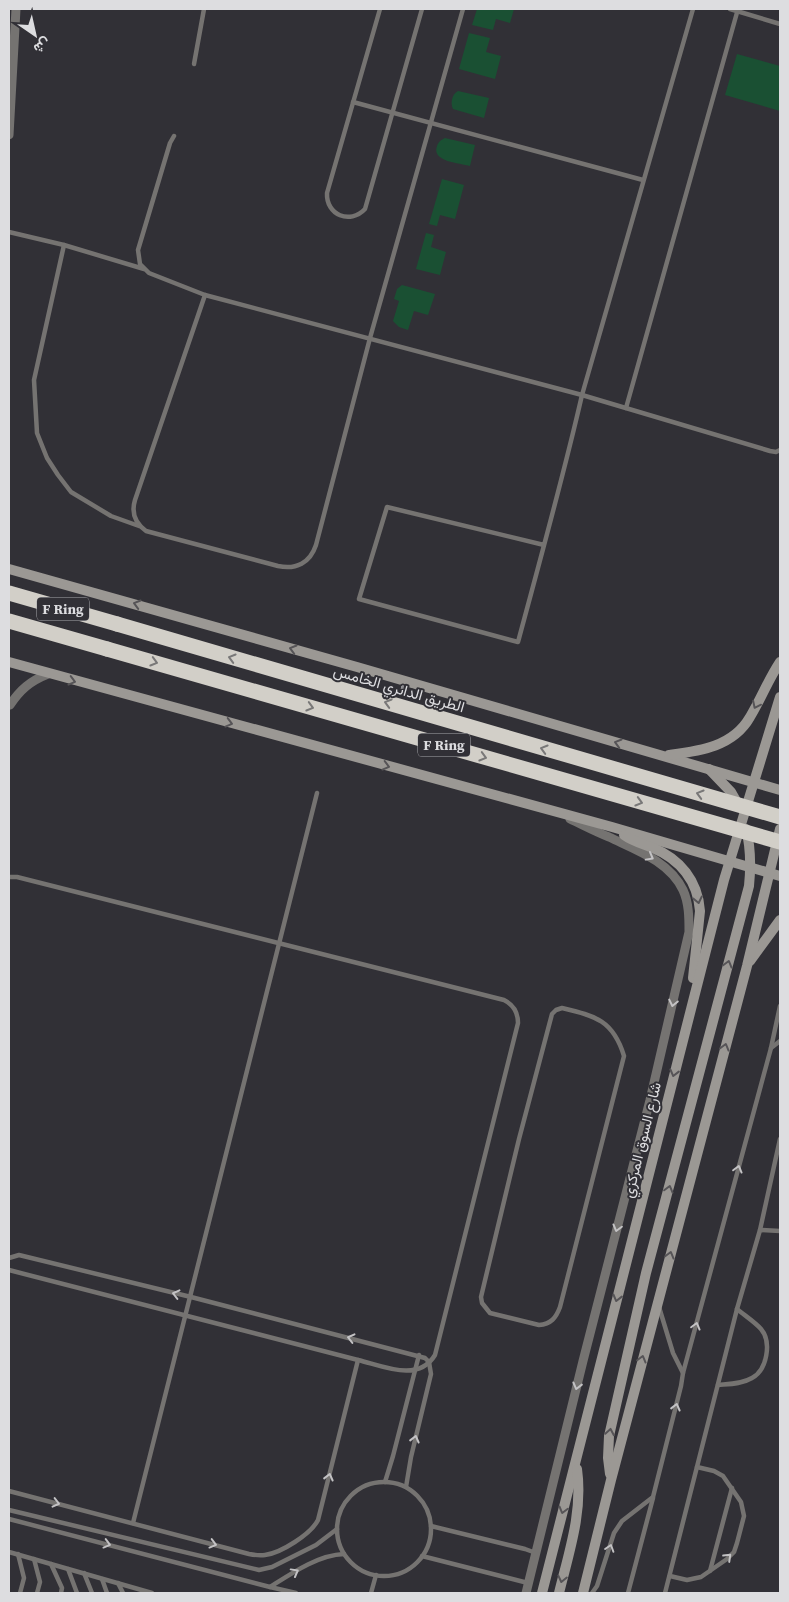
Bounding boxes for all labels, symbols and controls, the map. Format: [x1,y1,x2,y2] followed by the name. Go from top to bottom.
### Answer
[10,10,60,60] north arrow
[30,33,55,59] text: ش
[37,598,89,620] road number: F Ring
[134,600,142,610] one-way arrow
[290,644,298,654] one-way arrow
[228,653,236,663] one-way arrow
[149,657,157,667] one-way arrow
[330,660,467,720] street label: الطريق الدائري الخامس
[68,675,76,685] one-way arrow
[384,699,392,709] one-way arrow
[752,700,763,709] one-way arrow
[306,701,315,712] one-way arrow
[225,718,233,728] one-way arrow
[418,734,470,756] road number: F Ring
[614,738,622,748] one-way arrow
[540,744,548,754] one-way arrow
[479,751,487,761] one-way arrow
[382,760,390,771] one-way arrow
[696,789,704,799] one-way arrow
[635,796,643,806] one-way arrow
[645,851,654,861] one-way arrow
[693,896,703,905] one-way arrow
[722,960,733,968] one-way arrow
[669,998,679,1007] one-way arrow
[719,1043,730,1051] one-way arrow
[669,1068,680,1077] one-way arrow
[617,1080,669,1201] street label: شارع السوق المركزي
[733,1166,743,1174] one-way arrow
[663,1184,674,1193] one-way arrow
[613,1224,623,1232] one-way arrow
[664,1250,675,1259] one-way arrow
[173,1289,181,1299] one-way arrow
[612,1294,623,1303] one-way arrow
[690,1322,701,1331] one-way arrow
[346,1333,355,1344] one-way arrow
[637,1356,647,1364] one-way arrow
[572,1381,583,1390] one-way arrow
[670,1402,681,1411] one-way arrow
[604,1427,615,1436] one-way arrow
[409,1435,420,1444] one-way arrow
[323,1473,334,1482] one-way arrow
[51,1498,59,1508] one-way arrow
[559,1505,569,1514] one-way arrow
[102,1538,111,1549] one-way arrow
[209,1538,218,1549] one-way arrow
[604,1544,614,1553] one-way arrow
[722,1554,731,1563] one-way arrow
[289,1568,298,1578] one-way arrow
[557,1575,568,1584] one-way arrow

